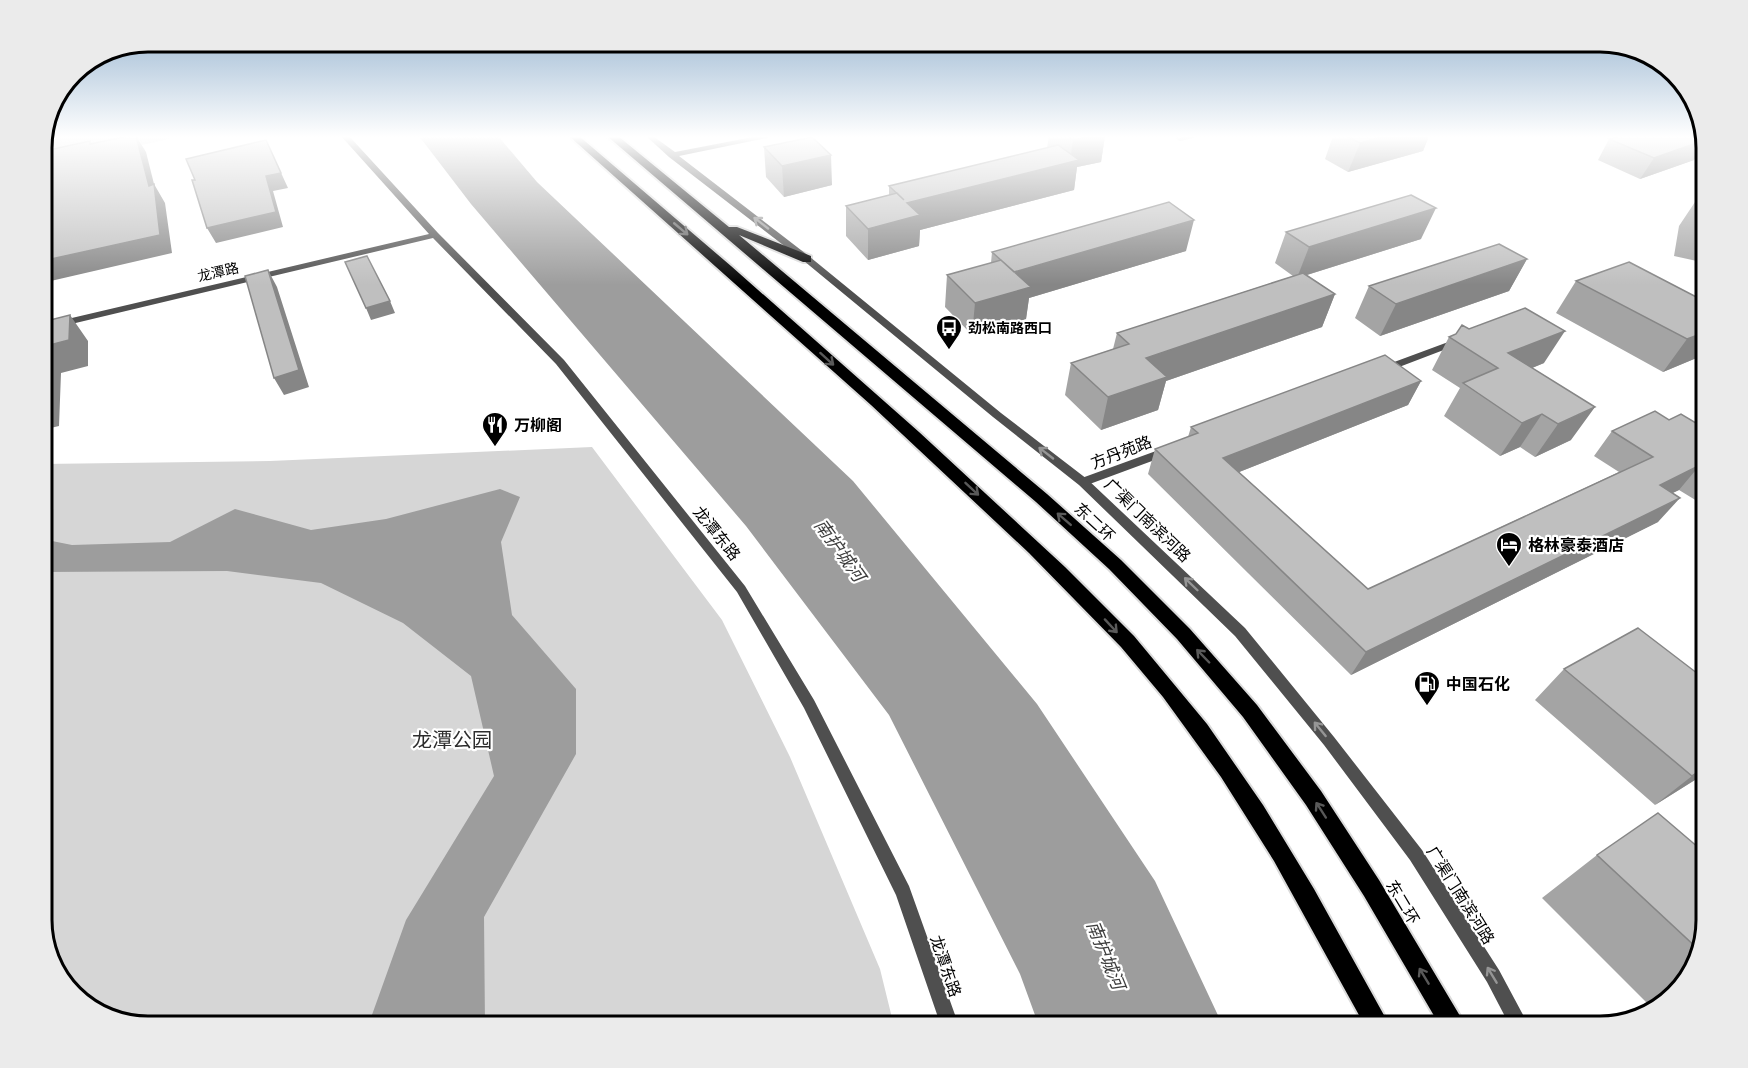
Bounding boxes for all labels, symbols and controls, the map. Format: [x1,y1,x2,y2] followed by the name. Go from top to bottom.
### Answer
[753,217,769,230] one-way arrow
[673,223,689,236] one-way arrow
[196,259,240,285] street label: 龙潭路
[934,313,964,351] bus stop icon: 劲松南路西口
[968,319,1052,337] place label: 劲松南路西口
[819,352,834,366] one-way arrow
[480,410,510,448] restaurant icon: 万柳阁
[514,415,562,435] place label: 万柳阁
[1088,431,1154,473] street label: 方丹苑路
[1038,447,1054,460] one-way arrow
[1101,474,1195,566] street label: 广渠门南滨河路
[964,482,979,496] one-way arrow
[1071,498,1119,546] street label: 东二环
[689,502,745,564] street label: 龙潭东路
[1056,512,1071,526] one-way arrow
[810,514,872,588] water label: 南护城河
[1494,530,1524,568] hotel icon: 格林豪泰酒店
[1528,535,1624,555] place label: 格林豪泰酒店
[1183,577,1198,591] one-way arrow
[1104,618,1119,633] one-way arrow
[1195,648,1210,663] one-way arrow
[1412,669,1442,707] fuel station icon: 中国石化
[1446,674,1510,694] place label: 中国石化
[1313,722,1327,737] one-way arrow
[412,727,492,753] park label: 龙潭公园
[1315,802,1327,819] one-way arrow
[1423,842,1499,948] street label: 广渠门南滨河路
[1382,876,1424,928] street label: 东二环
[1082,917,1131,995] water label: 南护城河
[926,932,966,1000] street label: 龙潭东路
[1485,967,1497,984] one-way arrow
[1418,968,1430,985] one-way arrow

